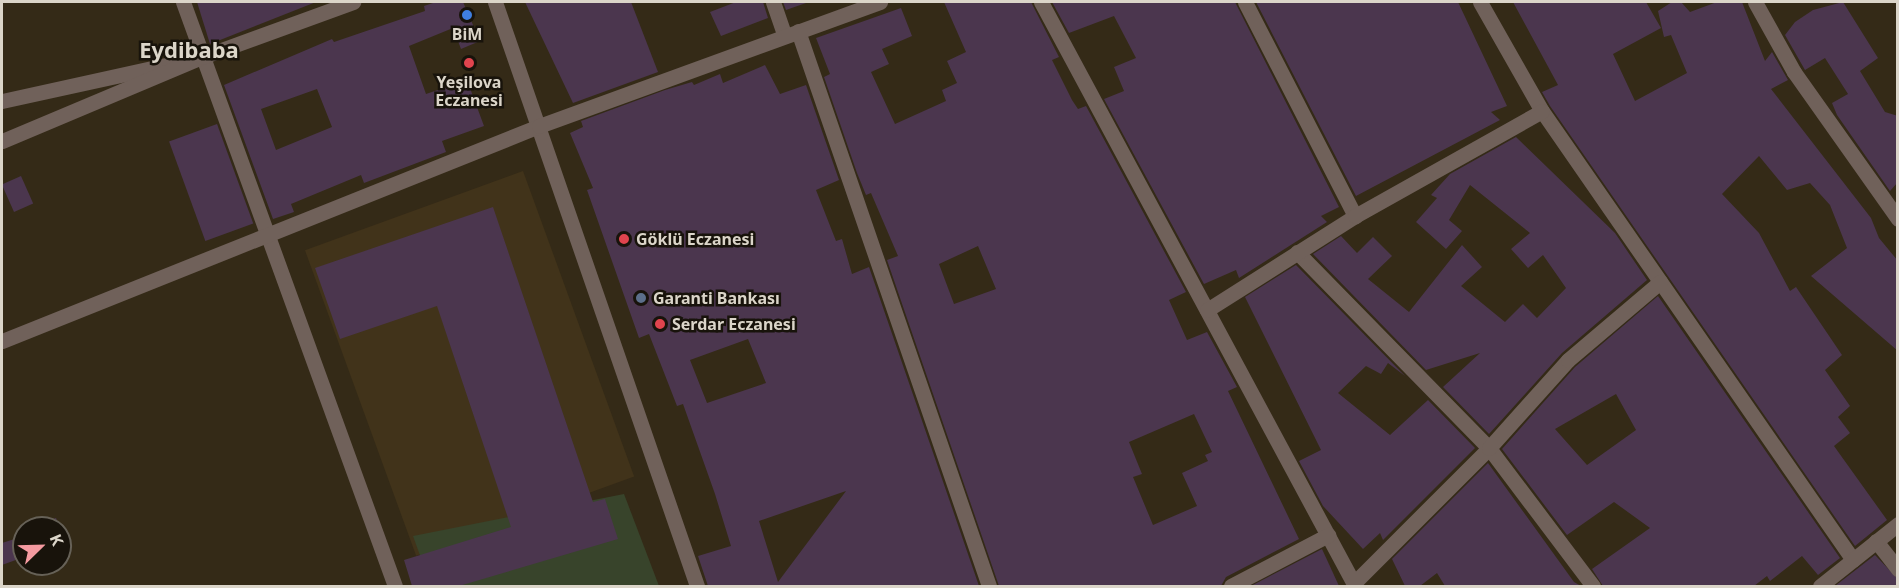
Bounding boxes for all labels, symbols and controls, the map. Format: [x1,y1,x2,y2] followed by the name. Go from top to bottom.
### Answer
[460,8,474,22] marker: BiM
[452,24,482,44] place label: BiM
[139,37,239,63] district label: Eydibaba
[462,56,476,70] marker: Yeşilova Eczanesi
[435,72,503,110] place label: Yeşilova Eczanesi
[636,229,754,249] place label: Göklü Eczanesi
[617,232,631,246] marker: Göklü Eczanesi
[653,288,780,308] place label: Garanti Bankası
[634,291,648,305] marker: Garanti Bankası
[672,314,796,334] place label: Serdar Eczanesi
[653,317,667,331] marker: Serdar Eczanesi
[12,516,72,576] north arrow
[45,531,69,549] text: K

